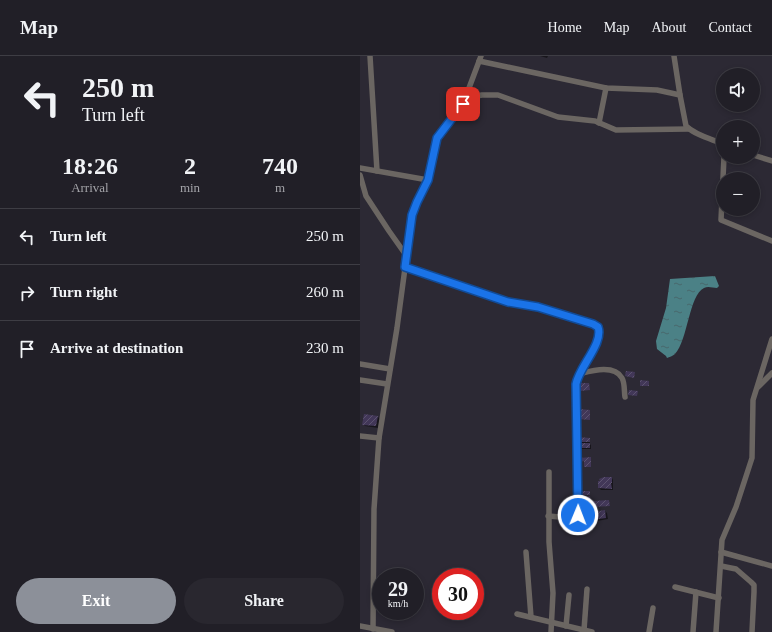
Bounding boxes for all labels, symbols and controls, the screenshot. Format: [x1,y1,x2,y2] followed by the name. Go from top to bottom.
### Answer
[20,17,58,38] text: Map
[548,20,582,35] text: Home
[604,20,629,35] text: Map
[651,20,686,35] text: About
[708,20,752,35] text: Contact
[716,68,760,216] map controls
[716,68,760,112] button: sound
[16,72,68,124] icon: left
[82,72,154,103] text: 250 m
[446,87,480,121] pin
[452,93,474,115] icon: arrive
[82,105,145,125] text: Turn left
[716,120,760,164] button: +
[62,153,118,179] text: 18:26
[184,153,196,179] text: 2
[262,153,298,179] text: 740
[716,172,760,216] button: −
[71,180,109,195] text: Arrival
[180,180,200,195] text: min
[275,180,285,195] text: m
[16,226,38,248] icon: left
[50,228,107,244] text: Turn left
[306,228,344,244] text: 250 m
[16,282,38,304] icon: right
[50,284,117,300] text: Turn right
[306,284,344,300] text: 260 m
[16,338,38,360] icon: arrive
[50,340,183,356] text: Arrive at destination
[306,340,344,356] text: 230 m
[557,494,599,536] position arrow
[432,568,484,620] speed limit sign: 30
[16,578,176,624] button: Exit
[184,578,344,624] button: Share
[388,578,408,600] text: 29
[388,598,408,609] text: km/h

